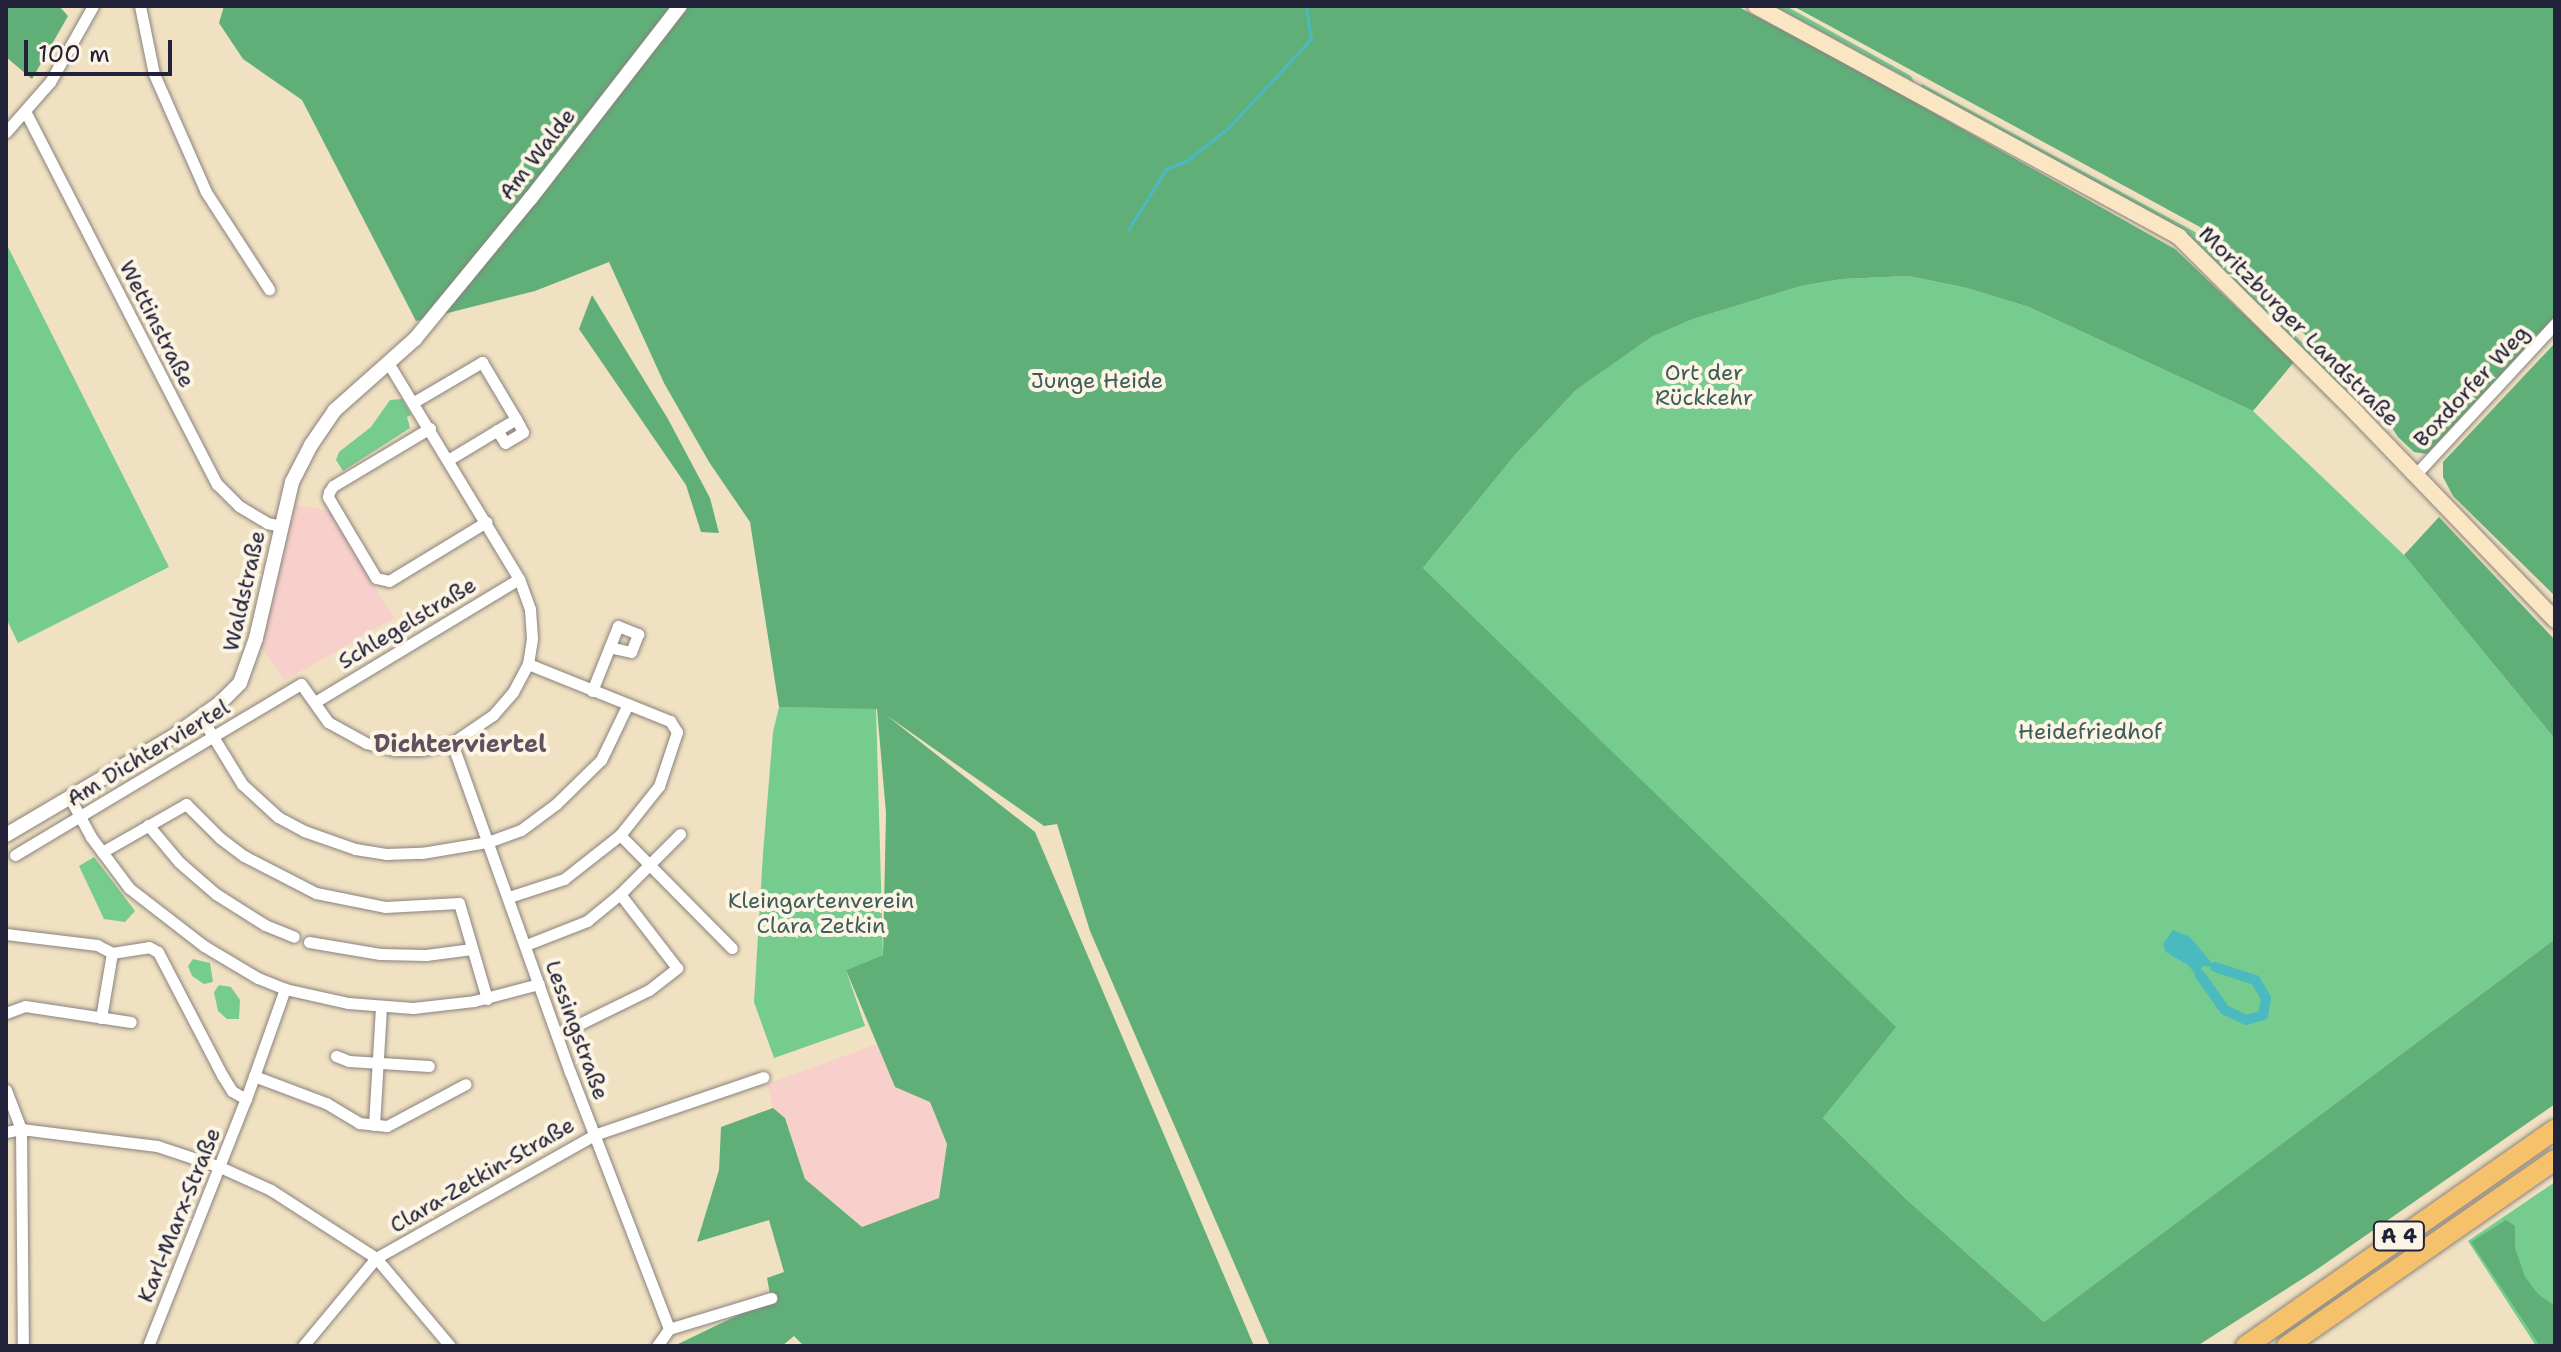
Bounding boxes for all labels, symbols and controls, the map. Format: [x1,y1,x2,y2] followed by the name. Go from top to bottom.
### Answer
[28,24,176,74] scale bar
[38,38,110,70] text: 100 m
[493,103,581,205] street label: Am Walde
[2193,220,2405,432] street label: Moritzburger Landstraße
[114,256,200,392] street label: Wettinstraße
[2408,320,2534,452] street label: Boxdorfer Weg
[1655,359,1753,410] park label: Ort der Rückkehr
[1031,368,1163,394] park label: Junge Heide
[217,528,271,654] street label: Waldstraße
[333,571,481,675] street label: Schlegelstraße
[62,694,234,812] street label: Am Dichterviertel
[2018,719,2162,745] park label: Heidefriedhof
[373,731,547,759] district label: Dichterviertel
[728,887,914,938] park label: Kleingartenverein Clara Zetkin
[540,957,614,1103] street label: Lessingstraße
[385,1111,579,1239] street label: Clara-Zetkin-Straße
[132,1124,226,1306] street label: Karl-Marx-Straße
[2371,1220,2427,1252] road number: A 4

